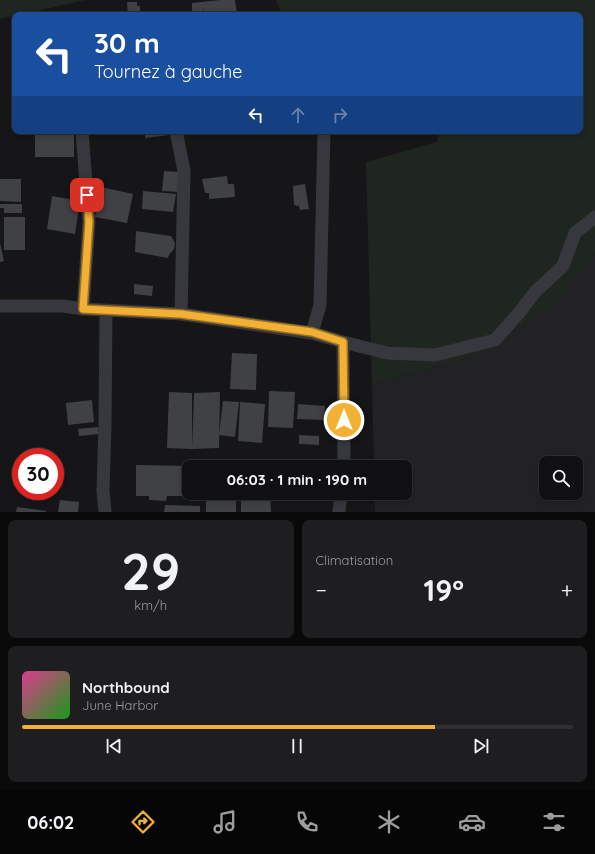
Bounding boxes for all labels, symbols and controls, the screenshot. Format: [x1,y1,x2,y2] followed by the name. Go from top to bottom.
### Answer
[94,25,160,60] text: 30 m
[28,28,80,80] icon: left
[94,60,243,83] text: Tournez à gauche
[245,104,267,126] icon: left
[287,104,309,126] icon: ahead
[329,104,351,126] icon: right
[70,178,104,212] pin
[76,184,98,206] icon: arrive
[323,399,365,441] position arrow
[12,448,64,500] speed limit sign: 30
[539,456,583,500] map controls
[539,456,583,500] button: search
[227,470,367,489] text: 06:03 · 1 min · 190 m
[121,538,180,603] text: 29
[316,552,393,568] text: Climatisation
[424,571,464,609] text: 19°
[316,576,327,604] text: −
[561,576,573,604] text: +
[134,597,167,613] text: km/h
[82,678,170,697] text: Northbound
[82,697,158,713] text: June Harbor
[103,735,125,757] icon: previous
[286,735,308,757] icon: pause
[470,735,492,757] icon: next
[129,808,157,836] icon: directions
[211,808,239,836] icon: music
[293,808,321,836] icon: phone
[375,808,403,836] icon: climate
[458,808,486,836] icon: car
[540,808,568,836] icon: filters
[27,811,74,834] text: 06:02

